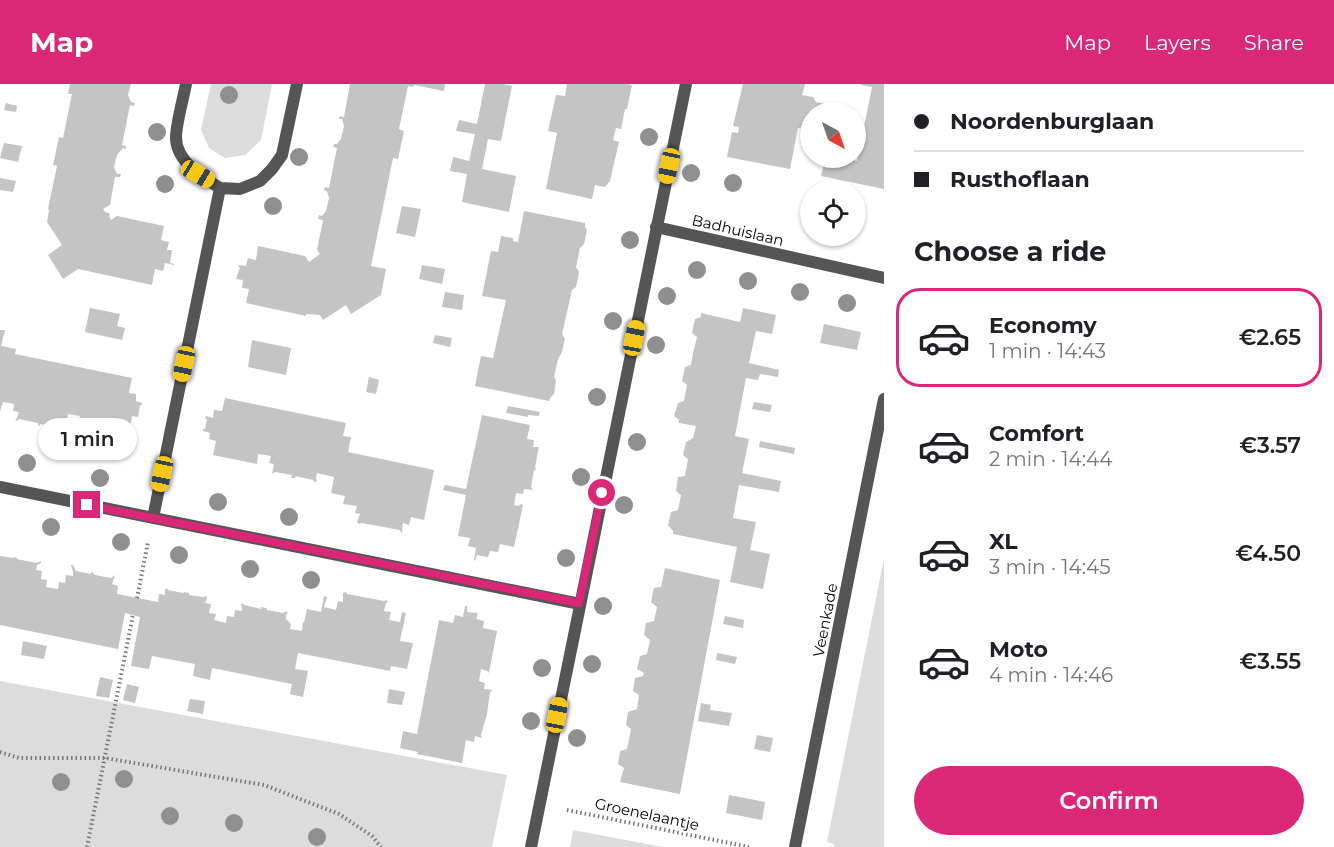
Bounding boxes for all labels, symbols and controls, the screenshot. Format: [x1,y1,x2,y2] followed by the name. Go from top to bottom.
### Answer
[30,25,93,59] text: Map
[1064,30,1111,55] text: Map
[1144,30,1211,55] text: Layers
[1244,30,1304,55] text: Share
[800,102,866,168] north arrow
[800,102,866,246] map controls
[950,108,1154,135] text: Noordenburglaan
[656,147,682,185] car
[178,157,218,191] car
[950,166,1090,193] text: Rusthoflaan
[800,180,866,246] button: locate
[690,210,786,250] street label: Badhuislaan
[914,235,1106,268] text: Choose a ride
[917,311,971,365] icon: car
[989,312,1097,339] text: Economy
[622,319,646,357] car
[1239,324,1301,351] text: €2.65
[989,339,1106,363] text: 1 min · 14:43
[171,345,197,383] car
[38,418,136,460] callout: 1 min
[917,419,971,473] icon: car
[989,420,1084,447] text: Comfort
[61,427,114,451] text: 1 min
[1239,432,1301,459] text: €3.57
[989,447,1112,471] text: 2 min · 14:44
[149,455,175,493] car
[588,479,615,506] route start
[73,491,100,518] route end
[917,527,971,581] icon: car
[989,528,1018,555] text: XL
[1235,540,1301,567] text: €4.50
[989,555,1110,579] text: 3 min · 14:45
[809,581,841,659] street label: Veenkade
[917,635,971,689] icon: car
[989,636,1048,663] text: Moto
[1240,648,1301,675] text: €3.55
[989,663,1113,687] text: 4 min · 14:46
[545,696,569,734] car
[914,766,1304,835] button: Confirm
[593,794,701,834] street label: Groenelaantje

